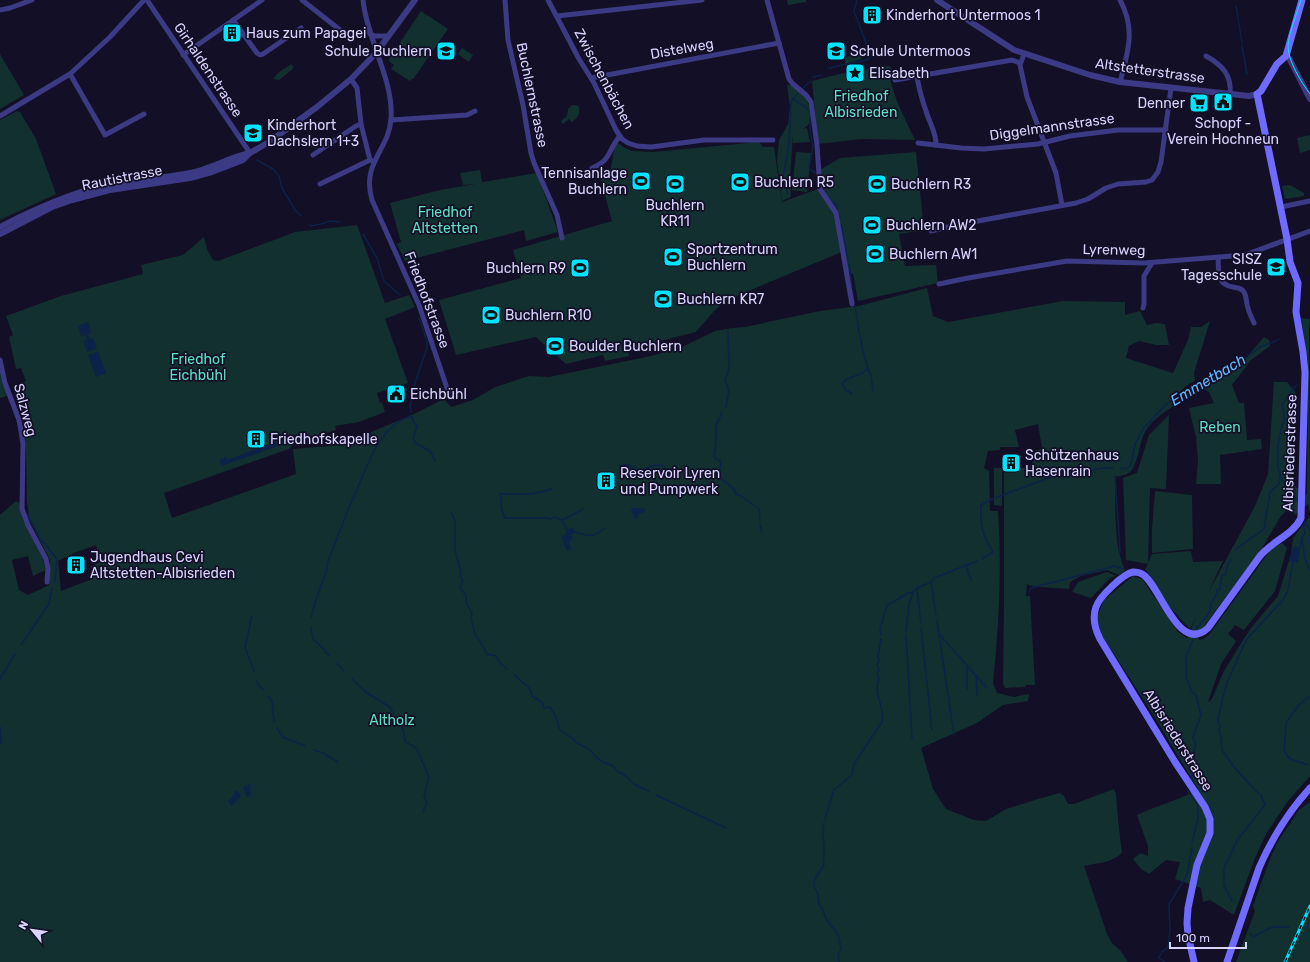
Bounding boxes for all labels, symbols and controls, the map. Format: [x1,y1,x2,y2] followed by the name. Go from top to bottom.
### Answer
[861,4,883,26] building icon: Kinderhort Untermoos 1
[886,7,1040,24] place label: Kinderhort Untermoos 1
[170,20,246,121] street label: Girhaldenstrasse
[221,22,243,44] building icon: Haus zum Papagei
[246,25,366,42] place label: Haus zum Papagei
[570,26,638,132] street label: Zwischenbächen
[649,35,715,63] street label: Distelweg
[435,40,457,62] school or university icon: Schule Buchlern
[825,40,847,62] school or university icon: Schule Untermoos
[513,41,551,149] street label: Buchlernstrasse
[325,43,432,60] place label: Schule Buchlern
[850,43,971,60] place label: Schule Untermoos
[1094,55,1206,87] street label: Altstetterstrasse
[844,62,866,84] place icon: Elisabeth
[869,65,929,82] place label: Elisabeth
[825,88,897,121] park label: Friedhof Albisrieden
[1212,91,1234,113] public building icon: Schopf - Verein Hochneun
[1188,92,1210,114] supermarket icon: Denner
[1137,95,1186,112] place label: Denner
[989,110,1116,144] street label: Diggelmannstrasse
[1167,115,1279,148] place label: Schopf - Verein Hochneun
[267,117,359,150] place label: Kinderhort Dachslern 1+3
[242,122,264,144] school or university icon: Kinderhort Dachslern 1+3
[80,162,164,194] street label: Rautistrasse
[541,165,627,198] place label: Tennisanlage Buchlern
[630,170,652,192] sports icon: Tennisanlage Buchlern
[729,171,751,193] sports icon: Buchlern R5
[664,173,686,195] sports icon: Buchlern KR11
[866,173,888,195] sports icon: Buchlern R3
[754,174,834,191] place label: Buchlern R5
[891,176,971,193] place label: Buchlern R3
[645,197,705,230] place label: Buchlern KR11
[412,204,478,237] park label: Friedhof Altstetten
[861,214,883,236] sports icon: Buchlern AW2
[886,217,977,234] place label: Buchlern AW2
[687,241,778,274] place label: Sportzentrum Buchlern
[1082,241,1146,259] street label: Lyrenweg
[864,243,886,265] sports icon: Buchlern AW1
[662,246,684,268] sports icon: Sportzentrum Buchlern
[889,246,977,263] place label: Buchlern AW1
[401,249,453,351] street label: Friedhofstrasse
[1181,251,1262,284] place label: SISZ Tagesschule
[1265,256,1287,278] school or university icon: SISZ Tagesschule
[569,257,591,279] sports icon: Buchlern R9
[486,260,566,277] place label: Buchlern R9
[652,288,674,310] sports icon: Buchlern KR7
[677,291,764,308] place label: Buchlern KR7
[480,304,502,326] sports icon: Buchlern R10
[505,307,592,324] place label: Buchlern R10
[544,335,566,357] sports icon: Boulder Buchlern
[569,338,682,355] place label: Boulder Buchlern
[1167,350,1249,410] water label: Emmetbach
[170,351,226,384] park label: Friedhof Eichbühl
[10,382,40,438] street label: Salzweg
[385,383,407,405] public building icon: Eichbühl
[410,386,467,403] place label: Eichbühl
[1279,394,1301,512] street label: Albisriederstrasse
[1199,419,1241,436] park label: Reben
[245,428,267,450] building icon: Friedhofskapelle
[270,431,378,448] place label: Friedhofskapelle
[1025,447,1119,480] place label: Schützenhaus Hasenrain
[1000,452,1022,474] building icon: Schützenhaus Hasenrain
[620,465,720,498] place label: Reservoir Lyren und Pumpwerk
[595,470,617,492] building icon: Reservoir Lyren und Pumpwerk
[90,549,235,582] place label: Jugendhaus Cevi Altstetten-Albisrieden
[65,554,87,576] building icon: Jugendhaus Cevi Altstetten-Albisrieden
[1140,686,1216,794] street label: Albisriederstrasse
[369,712,415,729] park label: Altholz
[12,910,52,950] north arrow
[16,919,31,932] text: N
[1170,924,1246,950] scale bar
[1176,931,1210,945] text: 100 m

